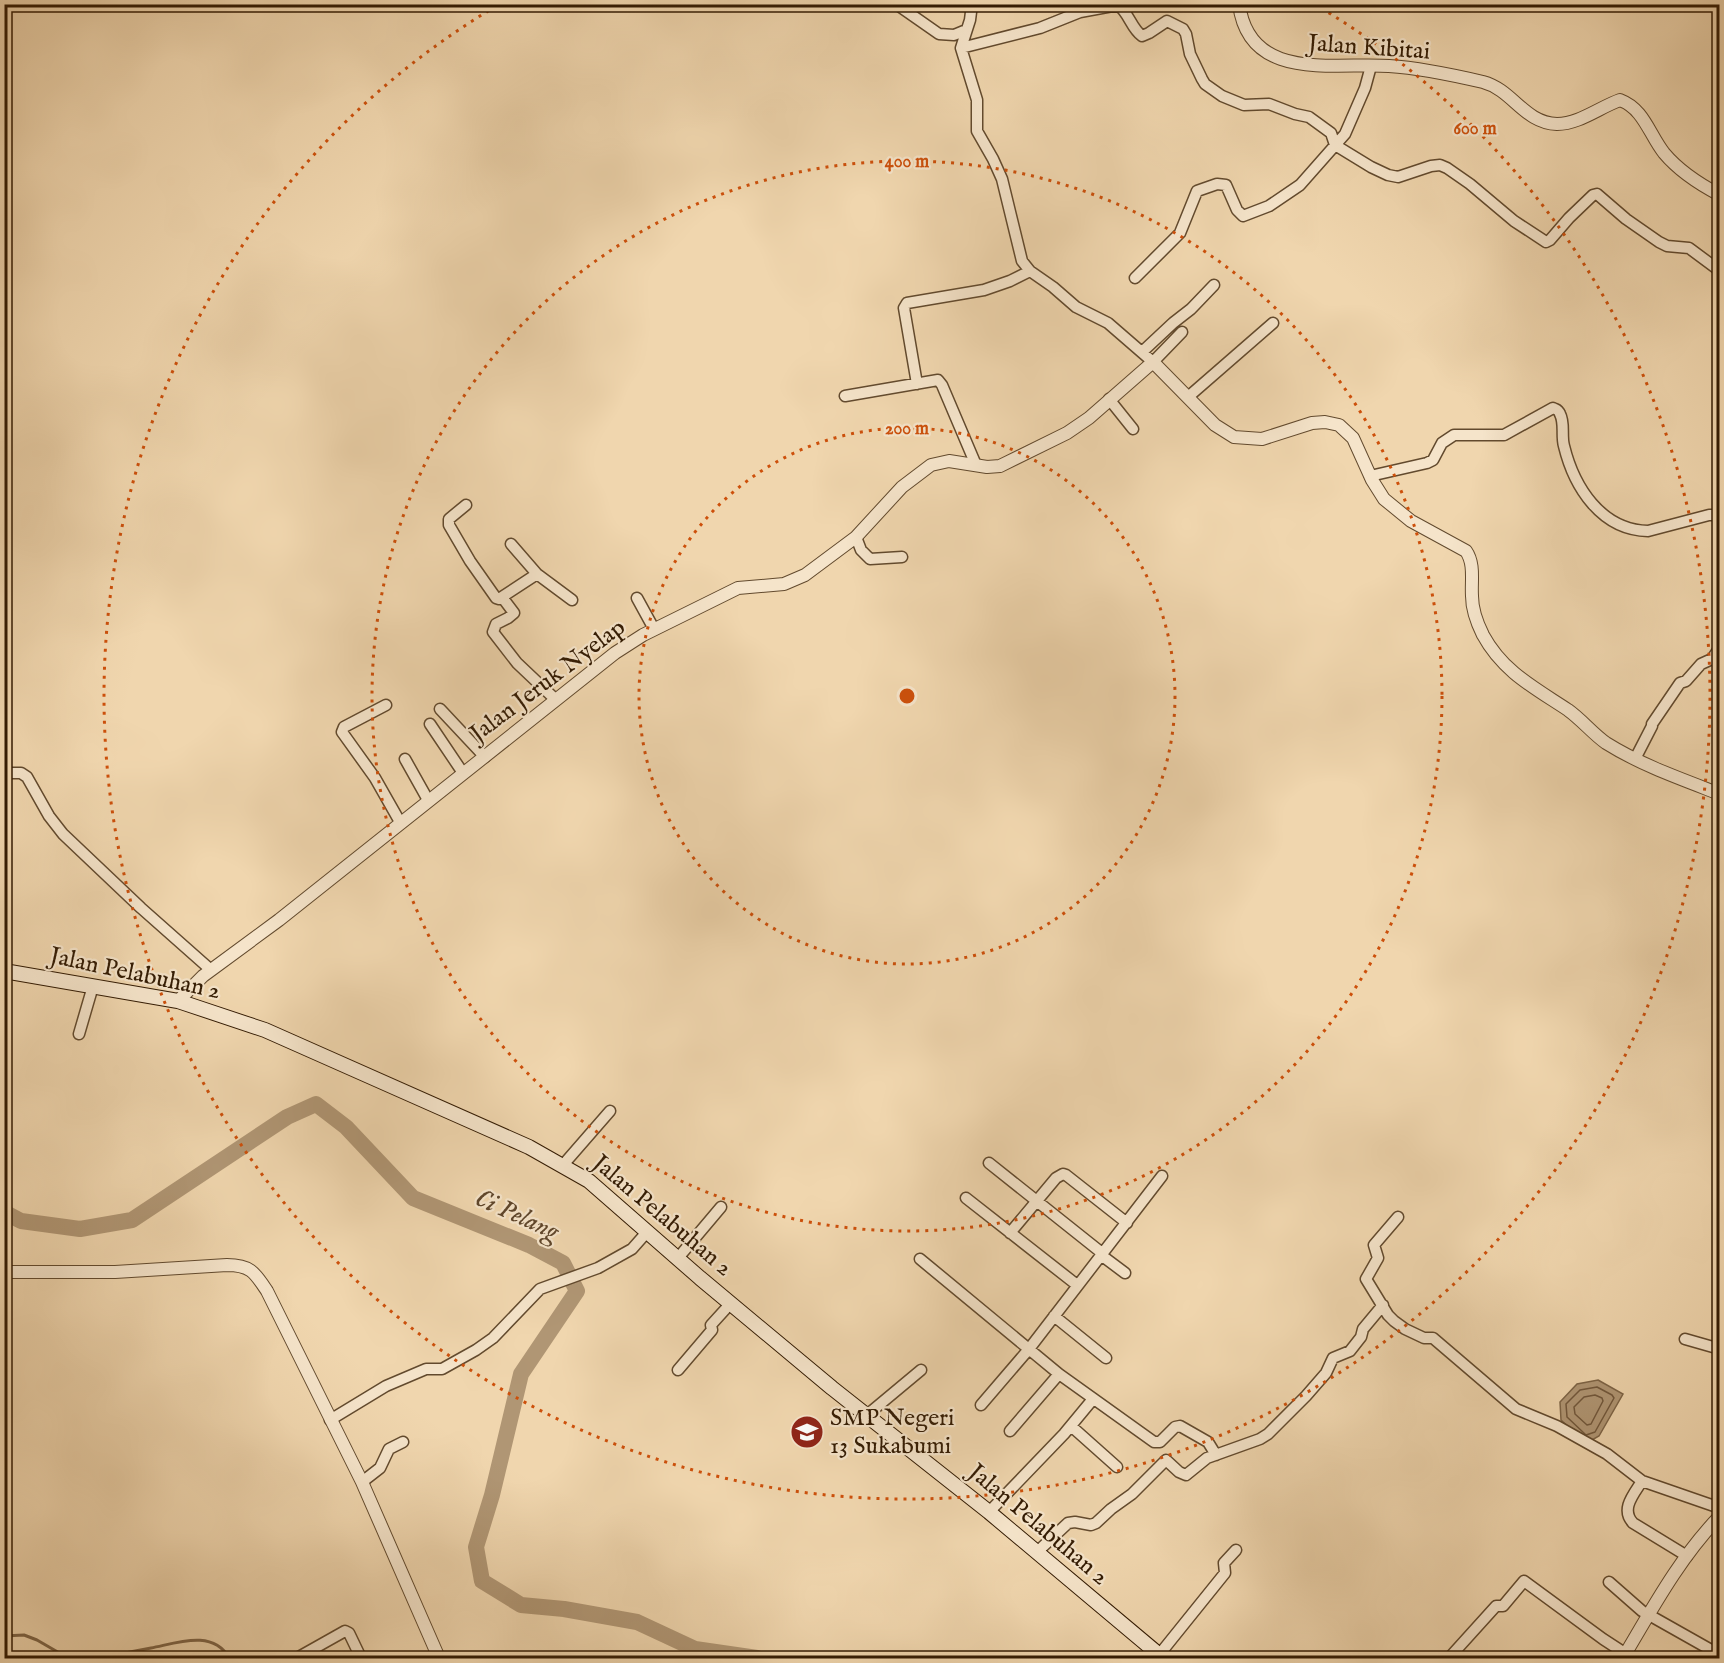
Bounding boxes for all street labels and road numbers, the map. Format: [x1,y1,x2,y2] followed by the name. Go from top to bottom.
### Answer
[1304,28,1431,68] street label: Jalan Kibitai
[462,612,632,751] street label: Jalan Jeruk Nyelap
[44,940,223,1007] street label: Jalan Pelabuhan 2
[583,1146,738,1284] street label: Jalan Pelabuhan 2
[959,1455,1114,1593] street label: Jalan Pelabuhan 2

